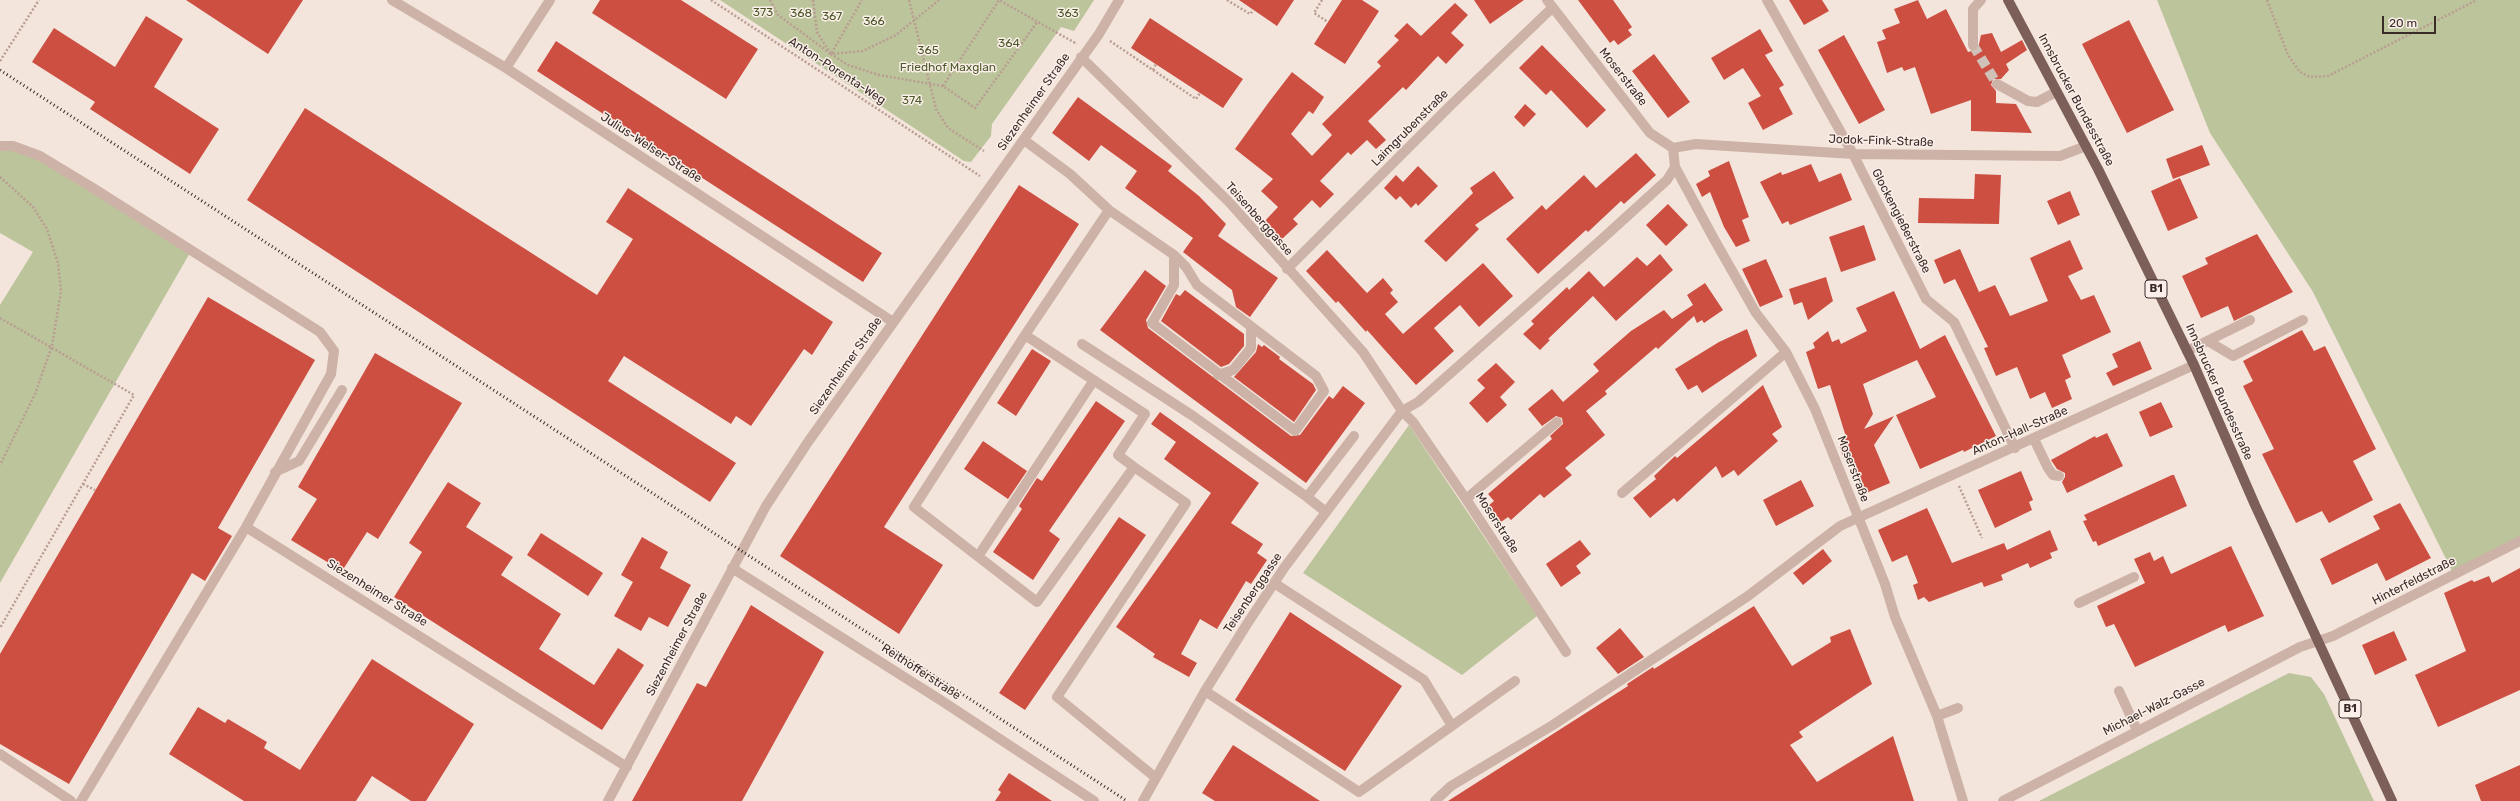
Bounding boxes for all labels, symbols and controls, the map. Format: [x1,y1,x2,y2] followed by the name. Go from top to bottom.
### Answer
[753,6,773,20] park label: 373
[790,7,812,21] park label: 368
[1057,7,1079,21] park label: 363
[2384,8,2438,34] scale bar
[822,10,842,24] park label: 367
[863,15,885,29] park label: 366
[2389,16,2417,30] text: 20 m
[2035,31,2117,169] street label: Innsbrucker Bundesstraße
[786,34,888,108] street label: Anton-Porenta-Weg
[998,37,1020,51] park label: 364
[917,44,939,58] park label: 365
[1596,45,1650,109] street label: Moserstraße
[995,50,1073,154] street label: Siezenheimer Straße
[900,61,996,75] park label: Friedhof Maxglan
[1369,87,1451,169] street label: Laimgrubenstraße
[902,94,922,108] park label: 374
[598,110,704,186] street label: Julius-Welser-Straße
[1828,132,1934,150] street label: Jodok-Fink-Straße
[1868,166,1934,276] street label: Glockengießerstraße
[1222,179,1296,259] street label: Teisenberggasse
[2145,280,2167,298] road number: B1
[807,314,885,418] street label: Siezenheimer Straße
[2182,322,2256,462] street label: Innsbrucker Bundesstraße
[1970,403,2070,459] street label: Anton-Hall-Straße
[1834,434,1872,504] street label: Moserstraße
[1472,490,1522,556] street label: Moserstraße
[1221,550,1285,636] street label: Teisenberggasse
[2370,554,2458,608] street label: Hinterfeldstraße
[324,556,430,630] street label: Siezenheimer Straße
[643,589,711,699] street label: Siezenheimer Straße
[879,641,963,703] street label: Reithofferstraße
[2101,675,2207,739] street label: Michael-Walz-Gasse
[2339,700,2361,718] road number: B1

